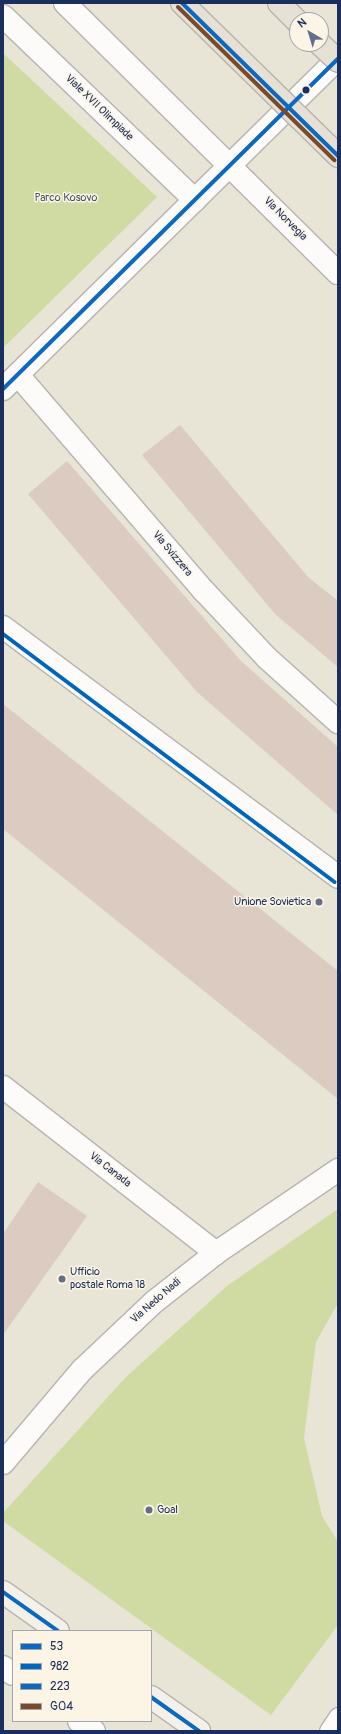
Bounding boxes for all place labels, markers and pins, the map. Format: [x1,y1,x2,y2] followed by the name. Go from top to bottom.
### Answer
[301,85,311,95] unlabelled marker
[234,895,311,909] place label: Unione Sovietica
[314,897,324,907] marker: Unione Sovietica
[70,1266,145,1292] place label: Ufficio postale Roma 18
[57,1274,67,1284] marker: Ufficio postale Roma 18
[157,1503,178,1517] place label: Goal
[144,1505,154,1515] marker: Goal

